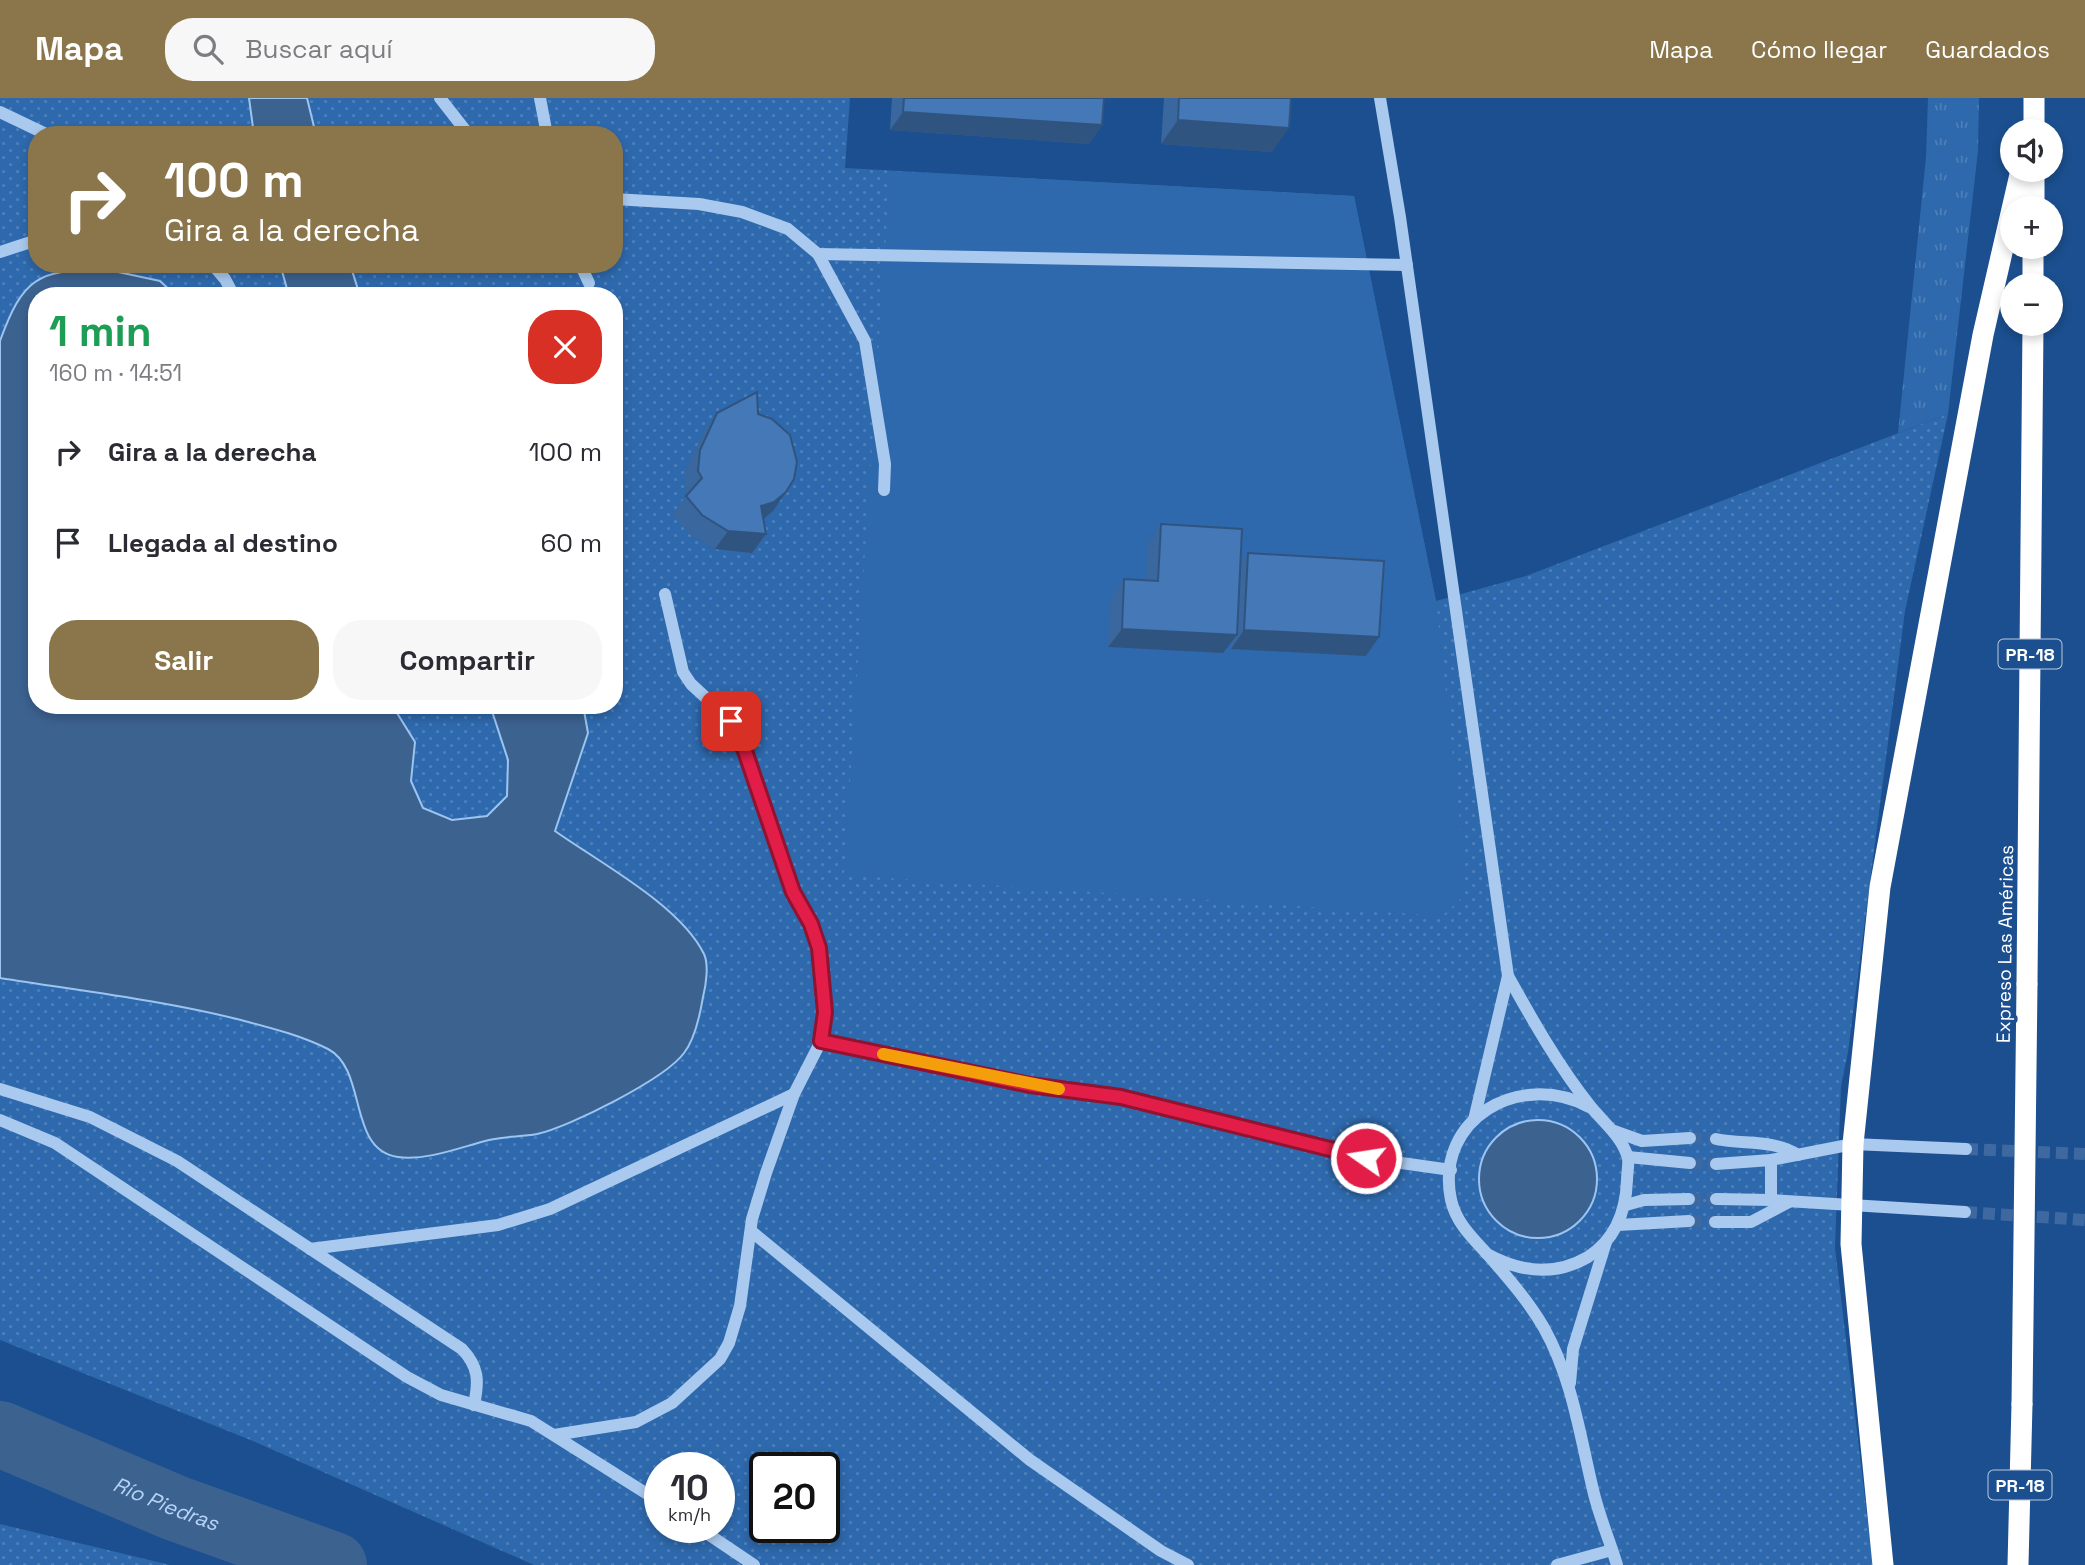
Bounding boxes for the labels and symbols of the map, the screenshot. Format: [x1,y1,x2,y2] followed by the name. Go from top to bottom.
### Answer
[1998,640,2062,668] road number: PR-18
[701,691,761,751] pin
[1991,845,2019,1043] street label: Expreso Las Américas
[1329,1121,1403,1195] position arrow
[749,1452,840,1543] speed limit sign: 20
[109,1470,223,1536] water label: Río Piedras
[1988,1470,2052,1500] road number: PR-18

